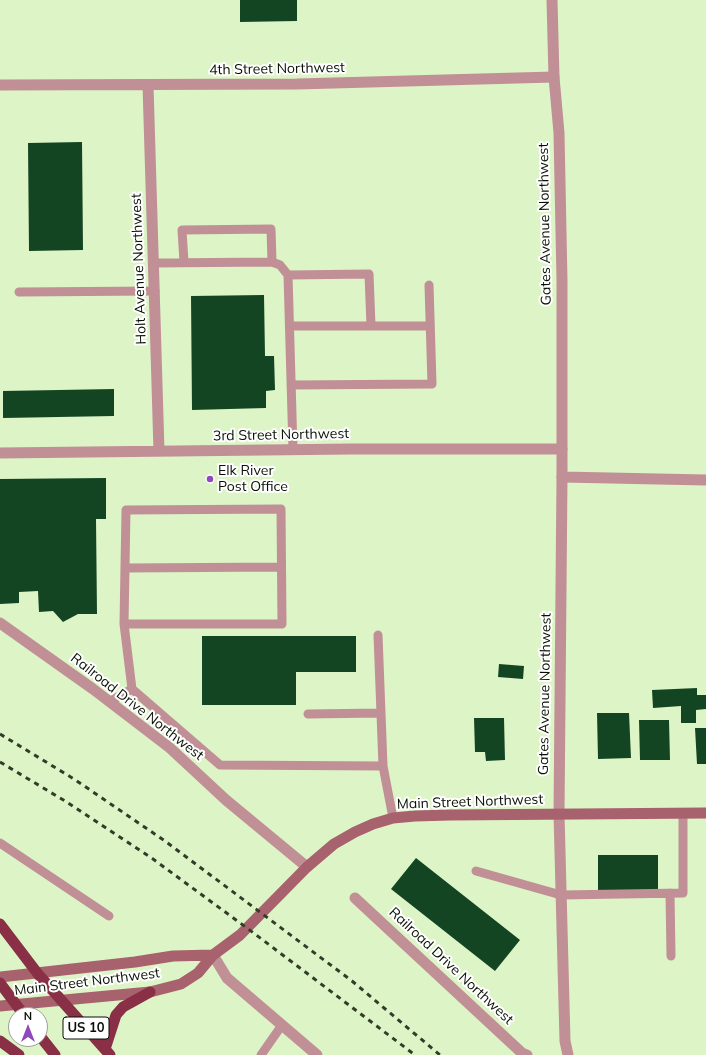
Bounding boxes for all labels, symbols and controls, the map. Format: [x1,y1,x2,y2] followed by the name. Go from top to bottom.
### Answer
[209,59,345,79] street label: 4th Street Northwest
[535,143,555,305] street label: Gates Avenue Northwest
[128,193,150,345] street label: Holt Avenue Northwest
[213,425,349,445] street label: 3rd Street Northwest
[218,463,288,496] place label: Elk River Post Office
[205,474,215,484] marker: Elk River Post Office
[535,613,555,775] street label: Gates Avenue Northwest
[67,650,207,764] street label: Railroad Drive Northwest
[397,791,543,813] street label: Main Street Northwest
[385,904,517,1028] street label: Railroad Drive Northwest
[13,965,161,999] street label: Main Street Northwest
[8,1007,48,1047] north arrow
[24,1009,32,1023] text: N
[63,1017,109,1039] road number: US 10

